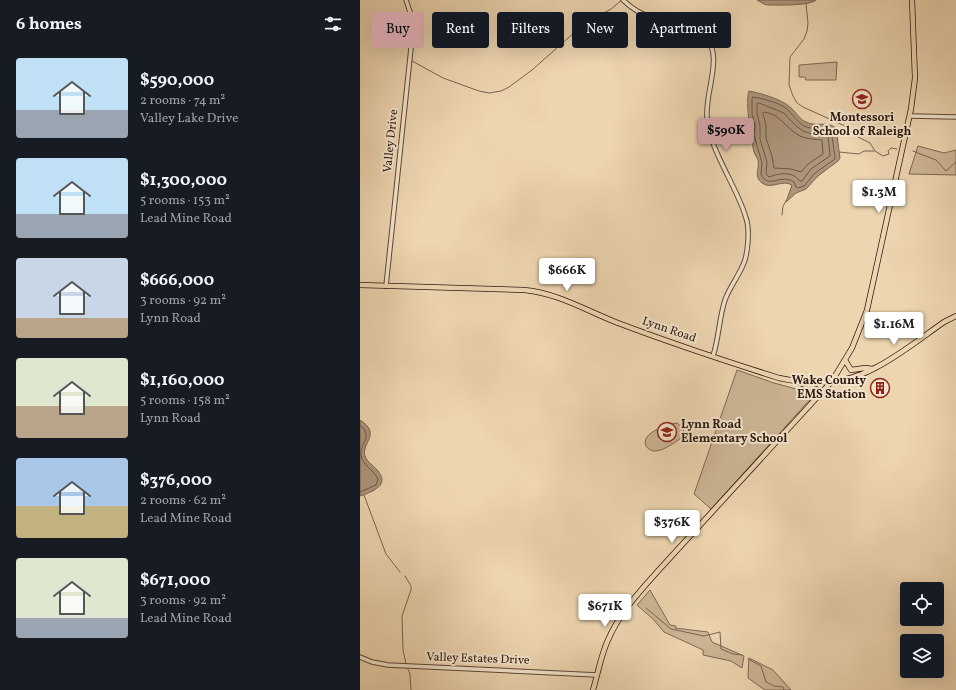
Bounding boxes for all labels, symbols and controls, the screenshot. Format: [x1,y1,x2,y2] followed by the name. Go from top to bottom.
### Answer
[372,12,424,48] chip: Buy
[432,12,489,48] chip: Rent
[497,12,564,48] chip: Filters
[572,12,628,48] chip: New
[636,12,731,48] chip: Apartment
[16,13,82,36] text: 6 homes
[322,13,344,35] icon: filters
[140,69,214,92] text: $590,000
[48,74,96,122] icon: home
[851,88,873,110] school or university icon: Montessori School of Raleigh
[140,92,225,110] text: 2 rooms · 74 m²
[380,108,402,174] street label: Valley Drive
[140,110,238,128] text: Valley Lake Drive
[813,110,912,140] place label: Montessori School of Raleigh
[698,118,754,152] pin: $590K
[707,122,745,140] text: $590K
[140,169,227,192] text: $1,300,000
[48,174,96,222] icon: home
[851,180,907,214] pin: $1.3M
[861,184,897,202] text: $1.3M
[140,192,230,210] text: 5 rooms · 153 m²
[140,210,232,228] text: Lead Mine Road
[539,258,595,292] pin: $666K
[548,262,586,280] text: $666K
[140,269,214,292] text: $666,000
[48,274,96,322] icon: home
[140,292,226,310] text: 3 rooms · 92 m²
[140,310,201,328] text: Lynn Road
[861,312,927,346] pin: $1.16M
[640,313,698,347] street label: Lynn Road
[873,316,915,334] text: $1.16M
[140,369,225,392] text: $1,160,000
[792,373,866,403] place label: Wake County EMS Station
[48,374,96,422] icon: home
[869,377,891,399] building icon: Wake County EMS Station
[140,392,230,410] text: 5 rooms · 158 m²
[140,410,201,428] text: Lynn Road
[681,417,787,447] place label: Lynn Road Elementary School
[656,421,678,443] school or university icon: Lynn Road Elementary School
[140,469,212,492] text: $376,000
[48,474,96,522] icon: home
[140,492,226,510] text: 2 rooms · 62 m²
[140,510,232,528] text: Lead Mine Road
[644,510,700,544] pin: $376K
[654,514,690,532] text: $376K
[140,569,210,592] text: $671,000
[48,574,96,622] icon: home
[900,582,944,678] map controls
[900,582,944,626] button: locate
[140,592,226,610] text: 3 rooms · 92 m²
[577,594,633,628] pin: $671K
[587,598,623,616] text: $671K
[140,610,232,628] text: Lead Mine Road
[900,634,944,678] button: layers
[426,649,530,669] street label: Valley Estates Drive

